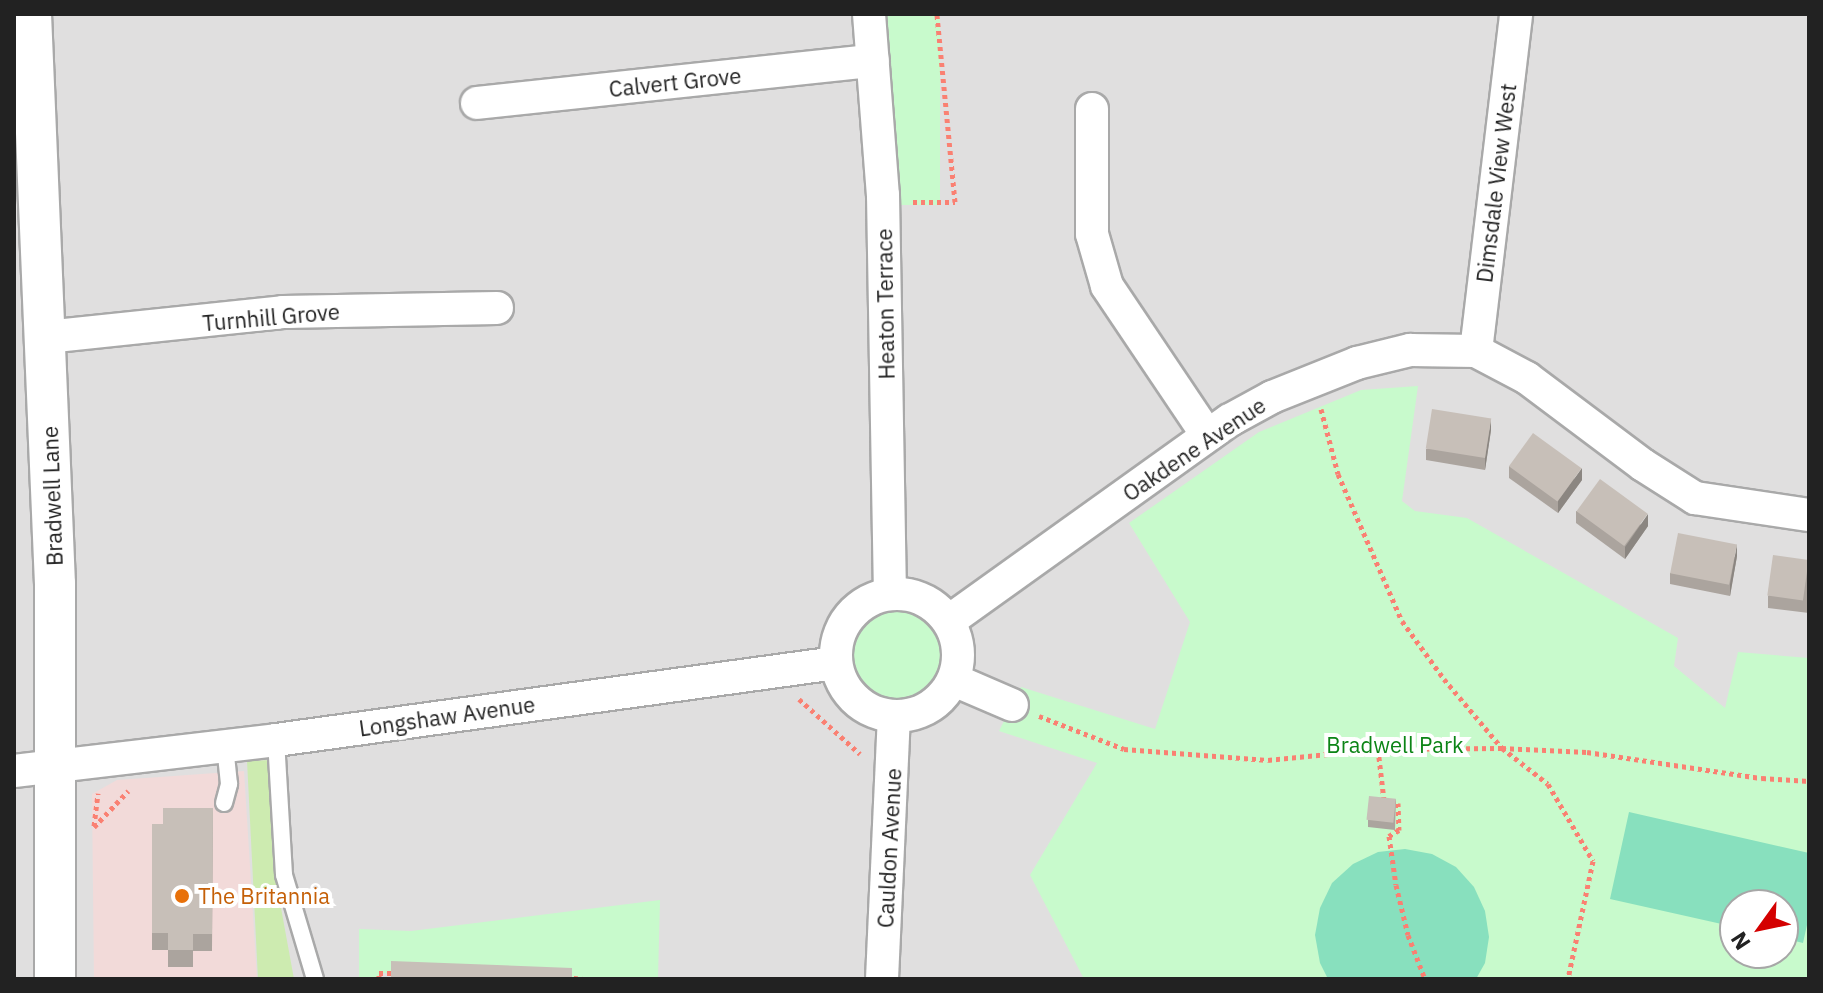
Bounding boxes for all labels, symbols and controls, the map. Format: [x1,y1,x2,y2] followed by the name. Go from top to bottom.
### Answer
[607,62,743,102] street label: Calvert Grove
[1471,82,1521,284] street label: Dimsdale View West
[870,228,900,380] street label: Heaton Terrace
[201,298,341,336] street label: Turnhill Grove
[1118,391,1270,507] street label: Oakdene Avenue
[36,426,68,566] street label: Bradwell Lane
[357,691,537,741] street label: Longshaw Avenue
[1326,732,1464,758] park label: Bradwell Park
[872,767,906,929] street label: Cauldon Avenue
[198,883,330,909] place label: The Britannia
[173,887,191,905] marker: The Britannia
[1719,889,1799,969] north arrow
[1724,927,1757,956] text: N

